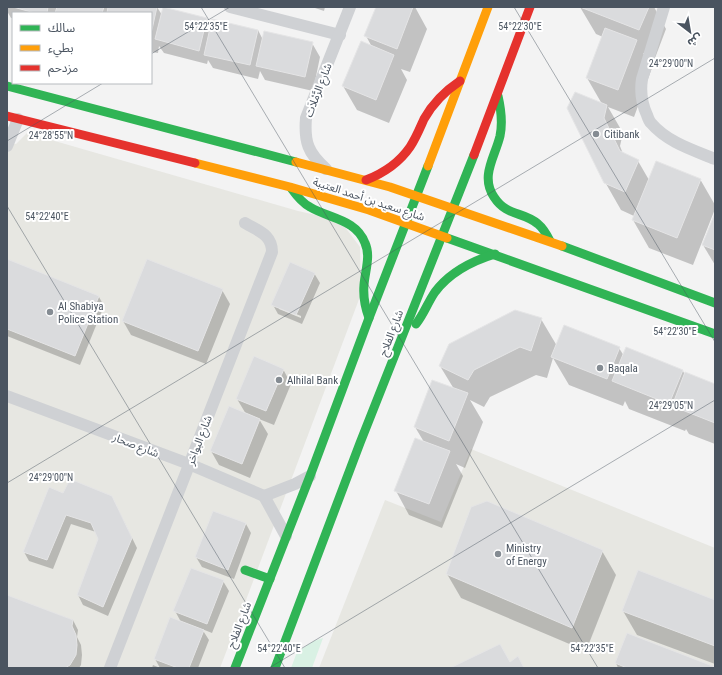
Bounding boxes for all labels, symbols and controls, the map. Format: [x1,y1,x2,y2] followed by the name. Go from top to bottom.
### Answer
[12,12,152,84] legend
[670,12,710,52] north arrow
[48,21,75,35] text: سالك
[184,21,228,32] text: 54°22'35"E
[498,21,542,32] text: 54°22'30"E
[685,31,705,50] text: ش
[48,41,74,58] text: بطيء
[649,58,693,69] text: 24°29'00"N
[48,61,78,77] text: مزدحم
[302,61,336,119] street label: شارع الرَّمْلاَت
[604,128,640,141] place label: Citibank
[591,129,601,139] marker: Citibank
[29,130,73,141] text: 24°28'55"N
[311,175,427,225] street label: شارع سعيد بن أحمد العتيبة
[25,211,69,222] text: 54°22'40"E
[58,300,118,326] place label: Al Shabiya Police Station
[45,307,55,317] marker: Al Shabiya Police Station
[377,308,407,359] street label: شارع الفلاح
[653,326,697,337] text: 54°22'30"E
[608,362,638,375] place label: Baqala
[595,363,605,373] marker: Baqala
[287,374,338,387] place label: Alhilal Bank
[274,375,284,385] marker: Alhilal Bank
[649,400,693,411] text: 24°29'05"N
[184,413,216,468] street label: شارع البواخر
[110,430,161,461] street label: شارع صحار
[29,472,73,483] text: 24°29'00"N
[506,542,547,568] place label: Ministry of Energy
[493,549,503,559] marker: Ministry of Energy
[225,600,255,651] street label: شارع الفلاح
[257,643,301,654] text: 54°22'40"E
[570,643,614,654] text: 54°22'35"E

